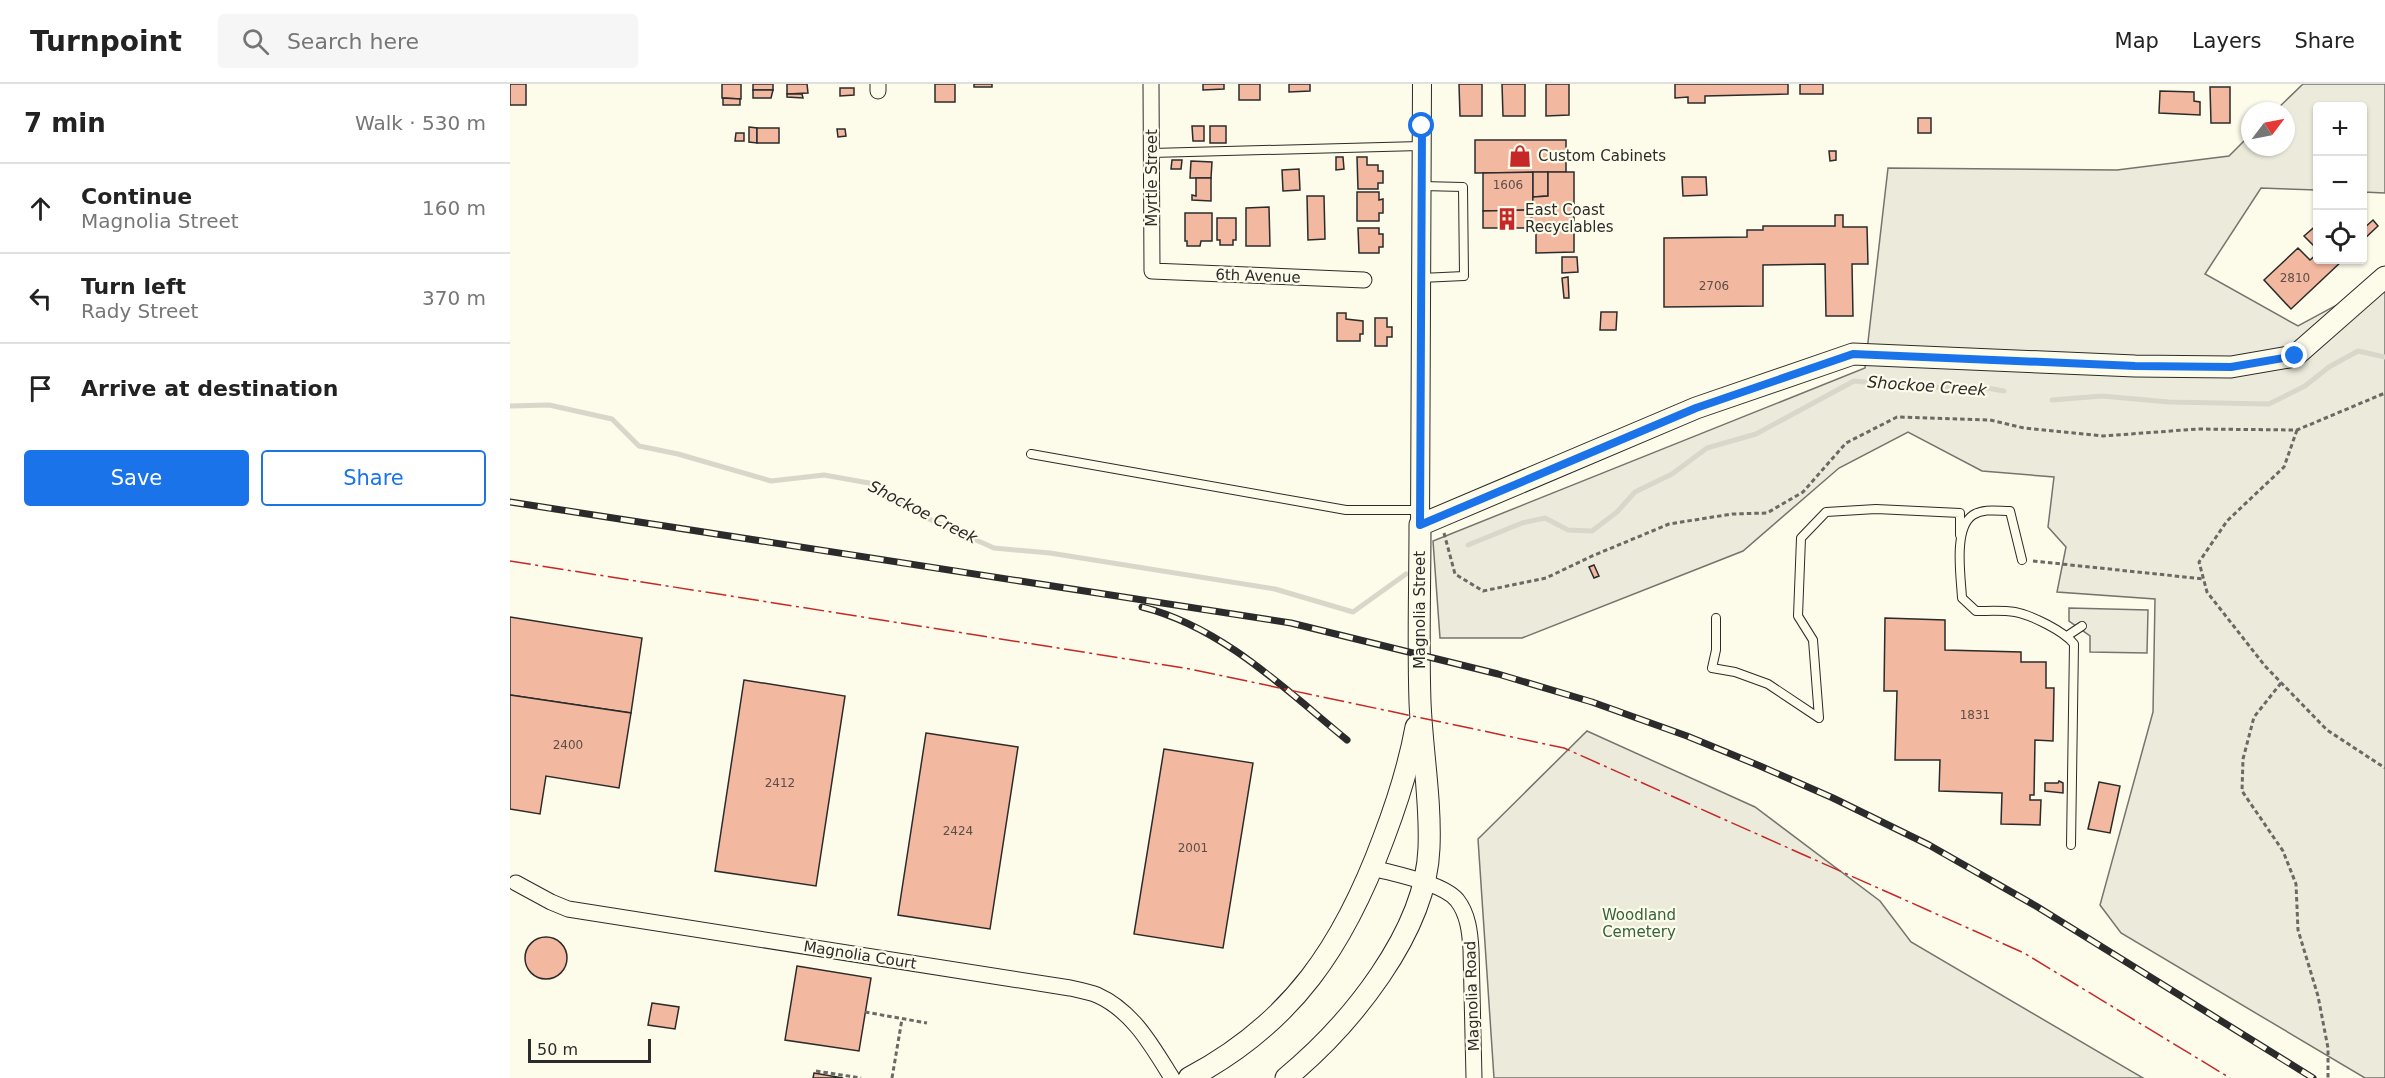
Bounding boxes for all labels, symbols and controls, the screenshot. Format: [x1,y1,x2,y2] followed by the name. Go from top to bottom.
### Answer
[218,14,638,68] search box
[30,25,182,58] text: Turnpoint
[239,25,272,58] icon: search
[287,29,419,54] text: Search here
[2115,29,2159,53] text: Map
[2192,29,2261,53] text: Layers
[2294,29,2355,53] text: Share
[2241,102,2295,156] north arrow
[2313,102,2367,264] map controls
[2313,102,2367,156] button: +
[24,108,106,138] text: 7 min
[355,111,486,135] text: Walk · 530 m
[1408,112,1434,138] route start
[1143,129,1161,227] street label: Myrtle Street
[1507,143,1533,169] shop icon: Custom Cabinets
[1538,147,1666,165] place label: Custom Cabinets
[2313,156,2367,210] button: −
[1493,178,1523,192] house number: 1606
[81,184,192,209] text: Continue
[24,192,57,225] icon: ahead
[422,196,486,220] text: 160 m
[1525,201,1614,236] place label: East Coast Recyclables
[1494,206,1520,232] building icon: East Coast Recyclables
[81,209,239,233] text: Magnolia Street
[2313,210,2367,264] button: locate
[1215,266,1301,286] street label: 6th Avenue
[2280,271,2310,285] house number: 2810
[81,274,186,299] text: Turn left
[1699,279,1729,293] house number: 2706
[24,282,57,315] icon: left
[422,286,486,310] text: 370 m
[81,299,198,323] text: Rady Street
[2281,342,2307,368] route end
[24,372,57,405] icon: arrive
[1867,372,1988,400] water label: Shockoe Creek
[81,376,338,401] text: Arrive at destination
[24,450,249,506] button: Save
[261,450,486,506] button: Share
[865,476,981,548] water label: Shockoe Creek
[1411,551,1429,669] street label: Magnolia Street
[1960,708,1990,722] house number: 1831
[553,738,583,752] house number: 2400
[765,776,795,790] house number: 2412
[943,824,973,838] house number: 2424
[1178,841,1208,855] house number: 2001
[1602,906,1676,941] park label: Woodland Cemetery
[802,937,918,973] street label: Magnolia Court
[1461,941,1483,1051] street label: Magnolia Road
[528,1036,651,1064] scale bar
[537,1040,578,1059] text: 50 m

